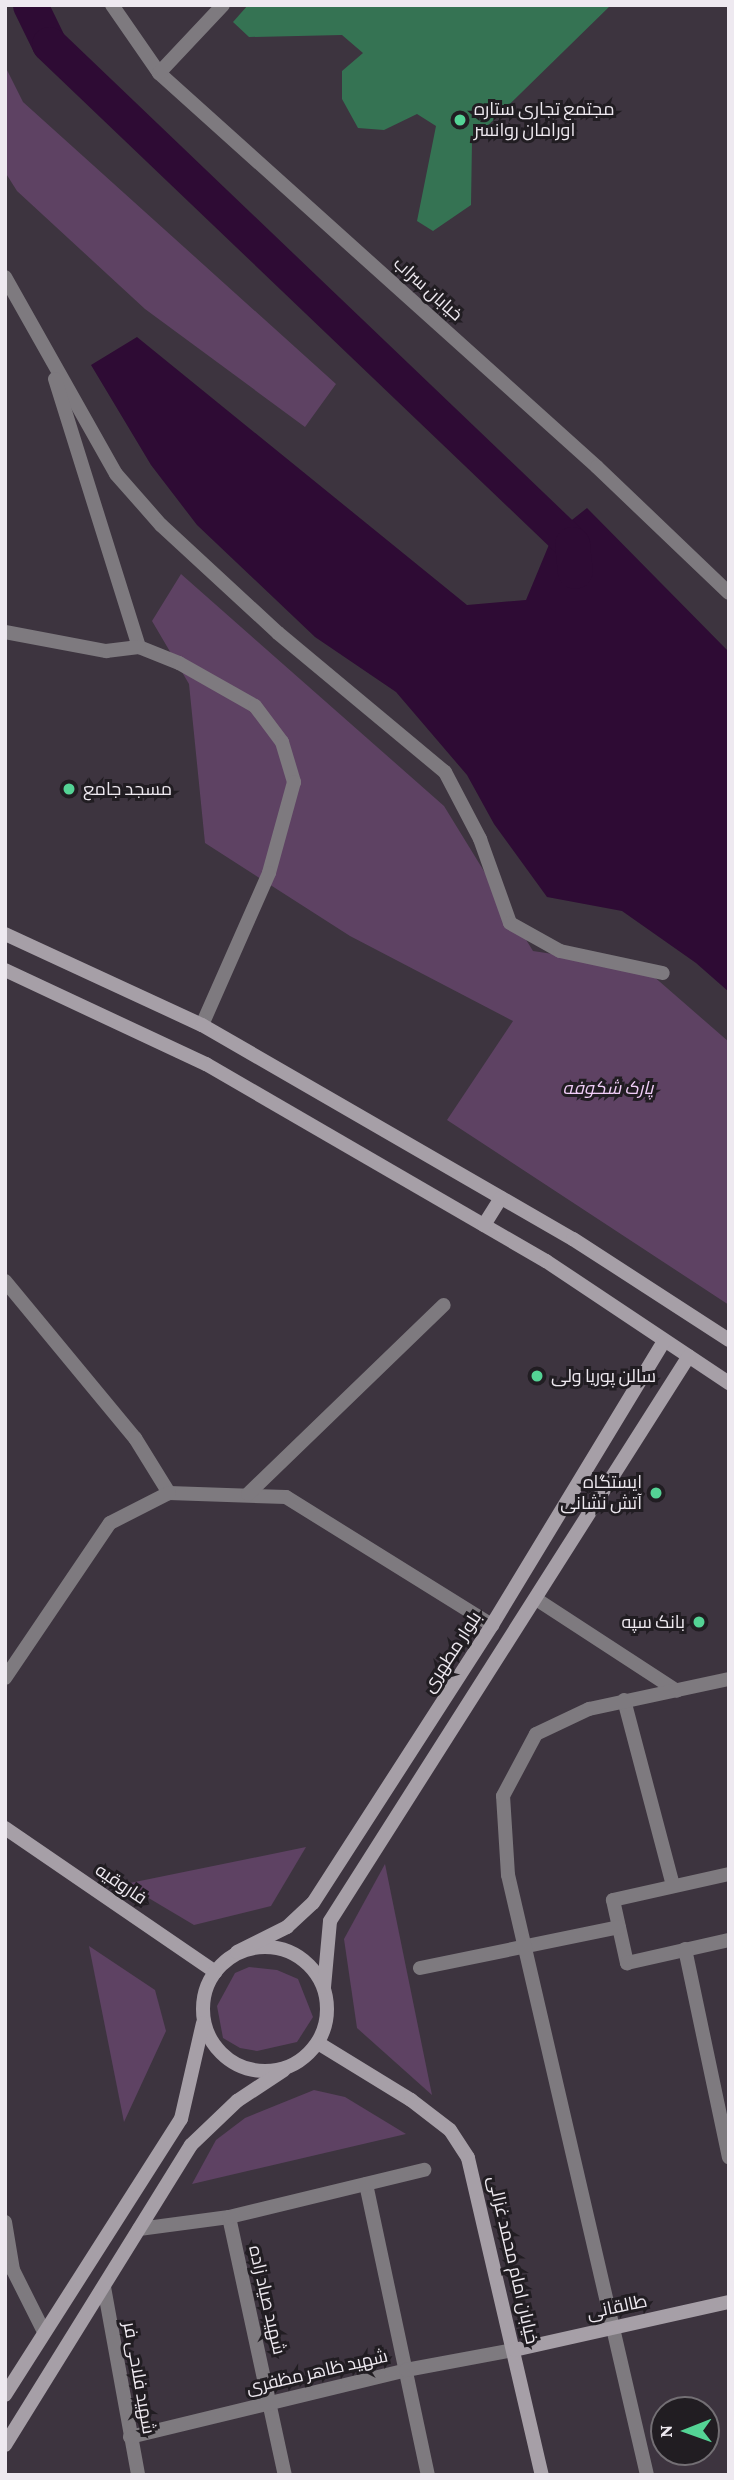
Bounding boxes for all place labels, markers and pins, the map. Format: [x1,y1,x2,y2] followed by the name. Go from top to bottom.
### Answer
[474,99,615,142] place label: مجتمع تجاری ستاره اورامان روانسر
[452,112,468,128] marker: مجتمع تجاری ستاره اورامان روانسر
[83,778,172,800] place label: مسجد جامع
[61,781,77,797] marker: مسجد جامع
[551,1365,656,1387] place label: سالن پوریا ولی
[529,1368,545,1384] marker: سالن پوریا ولی
[560,1472,642,1514] place label: ایستگاه آتش نشانی
[648,1485,664,1501] marker: ایستگاه آتش نشانی
[621,1611,685,1633] place label: بانک سپه
[691,1614,707,1630] marker: بانک سپه

